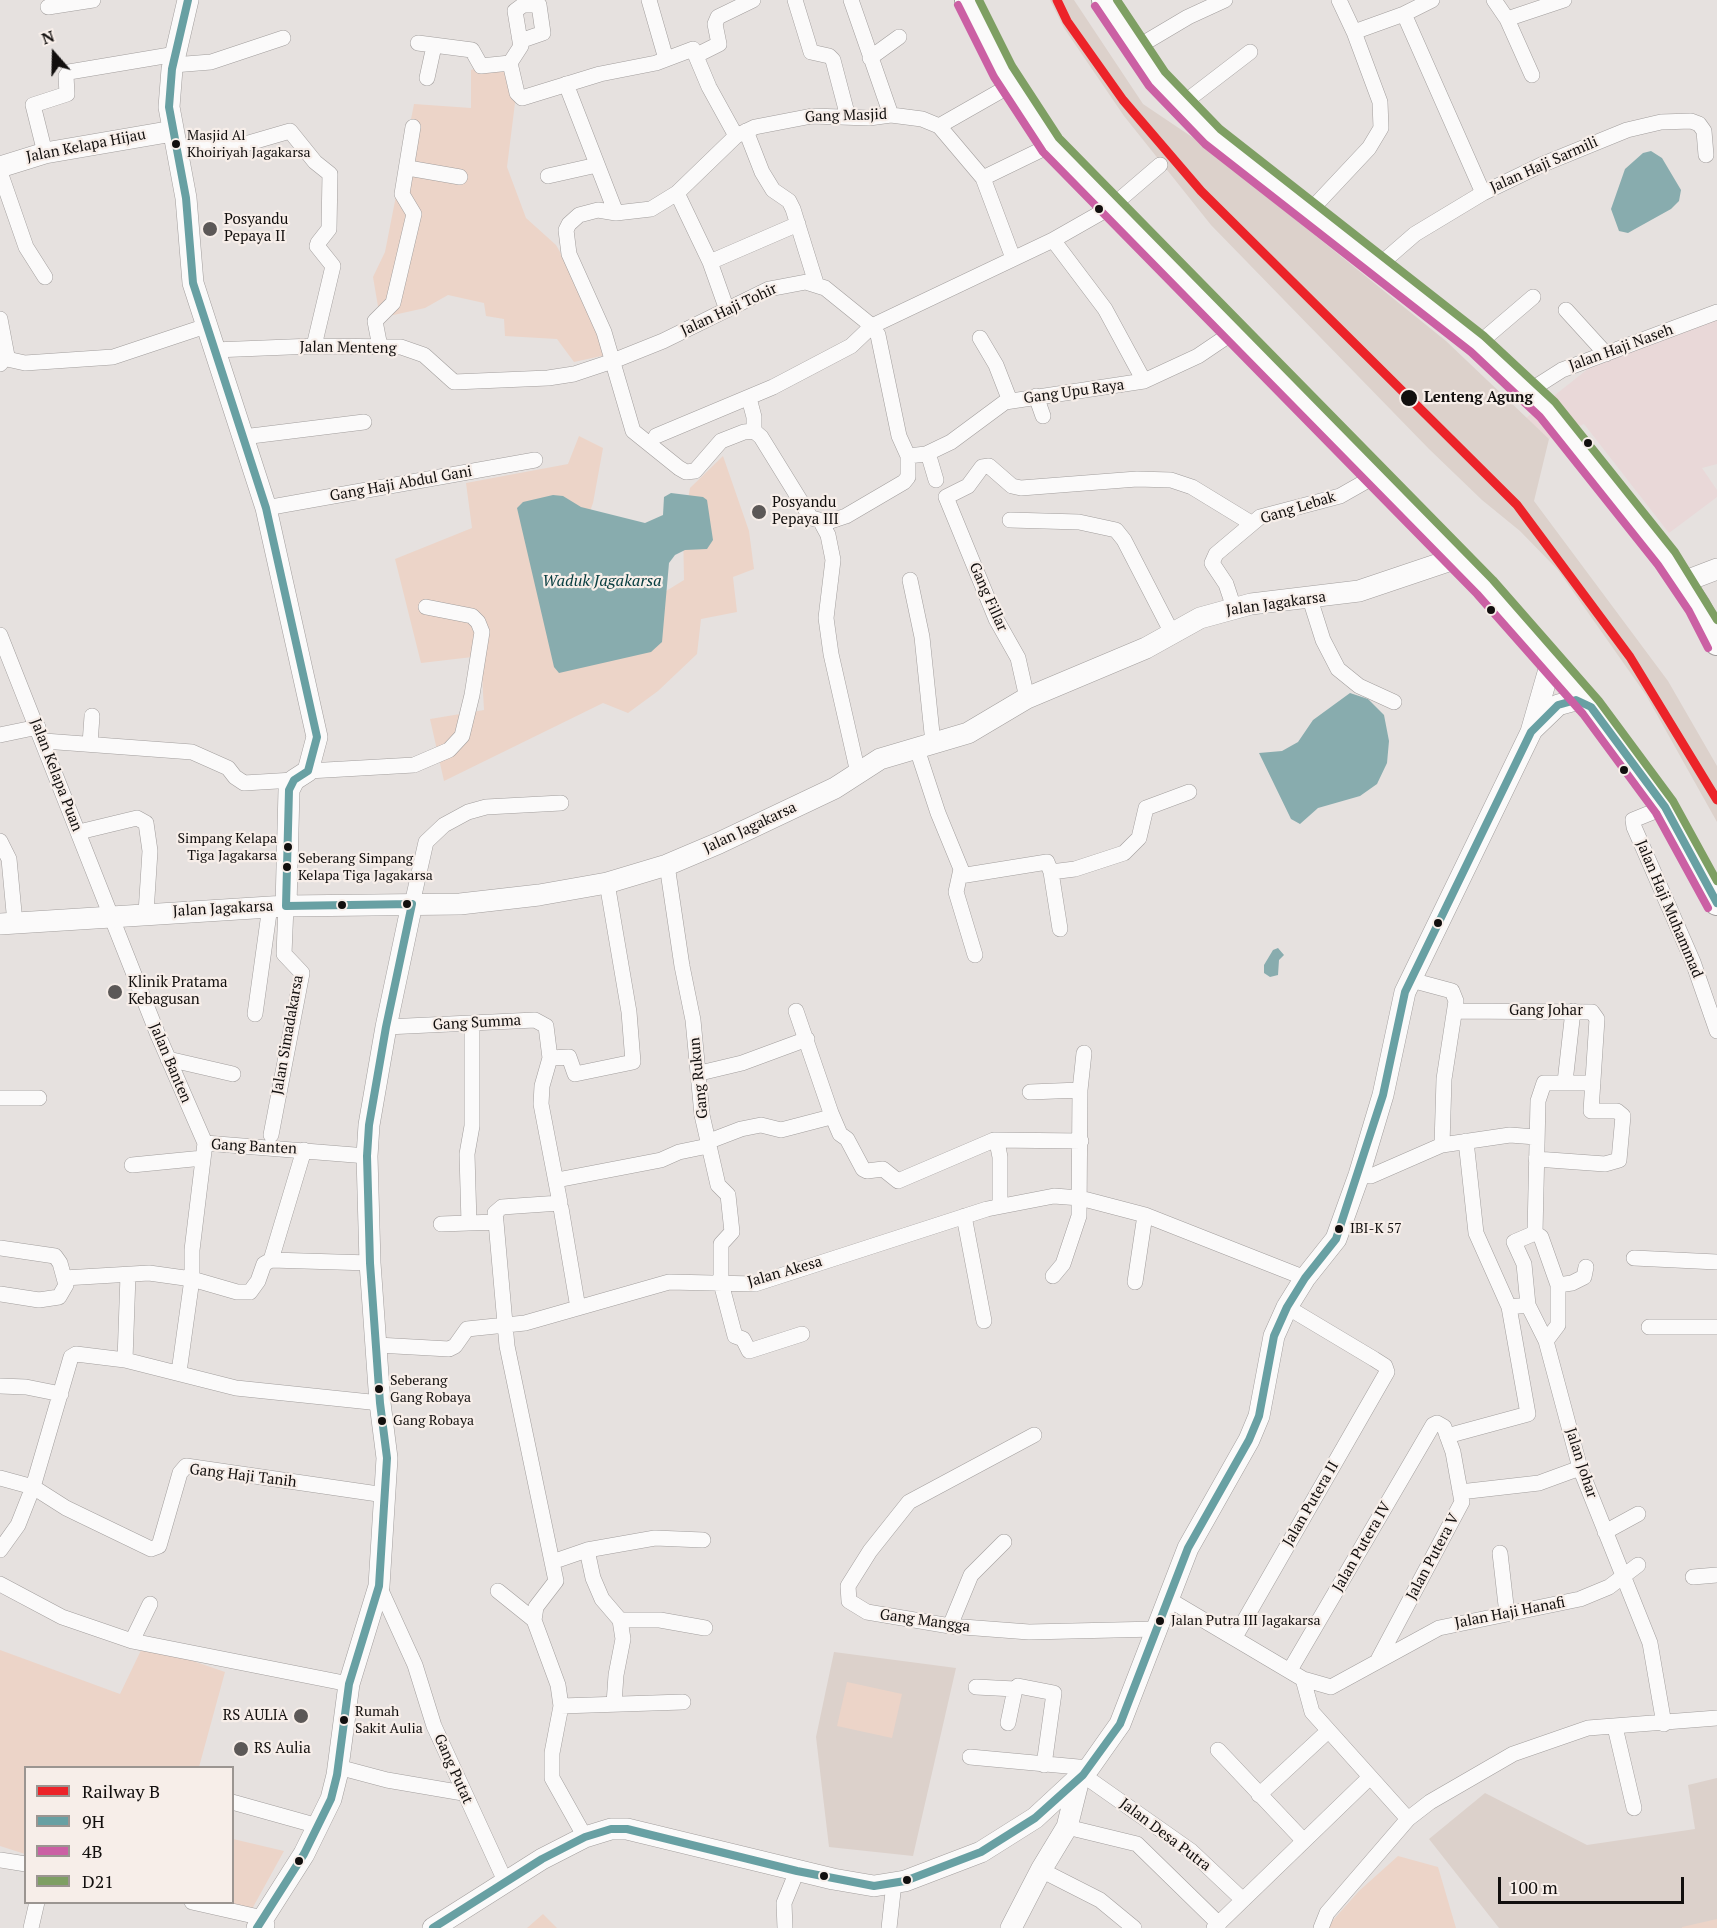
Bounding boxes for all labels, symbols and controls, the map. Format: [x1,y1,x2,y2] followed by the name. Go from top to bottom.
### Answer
[24,24,84,84] north arrow
[38,25,57,50] text: N
[804,106,888,126] street label: Gang Masjid
[25,126,147,166] street label: Jalan Kelapa Hijau
[187,128,311,160] place label: Masjid Al Khoiriyah Jagakarsa
[1487,133,1601,197] street label: Jalan Haji Sarmili
[170,138,182,150] marker: Masjid Al Khoiriyah Jagakarsa
[1093,203,1105,215] unlabelled marker
[224,211,288,246] place label: Posyandu Pepaya II
[201,220,219,238] marker: Posyandu Pepaya II
[678,280,780,340] street label: Jalan Haji Tohir
[1566,321,1676,375] street label: Jalan Haji Naseh
[299,338,397,358] street label: Jalan Menteng
[1023,376,1125,408] street label: Gang Upu Raya
[1399,388,1419,408] marker: Lenteng Agung
[1424,389,1533,407] place label: Lenteng Agung
[1582,437,1594,449] unlabelled marker
[328,463,474,505] street label: Gang Haji Abdul Gani
[1258,488,1338,528] street label: Gang Lebak
[772,494,839,529] place label: Posyandu Pepaya III
[750,503,768,521] marker: Posyandu Pepaya III
[965,560,1011,634] street label: Gang Fillar
[542,571,662,591] water label: Waduk Jagakarsa
[1225,588,1327,620] street label: Jalan Jagakarsa
[1485,604,1497,616] unlabelled marker
[26,716,86,834] street label: Jalan Kelapa Puan
[1618,764,1630,776] unlabelled marker
[701,799,799,857] street label: Jalan Jagakarsa
[177,831,277,864] place label: Simpang Kelapa Tiga Jagakarsa
[1632,837,1706,981] street label: Jalan Haji Muhammad
[282,841,294,853] marker: Simpang Kelapa Tiga Jagakarsa
[298,851,433,884] place label: Seberang Simpang Kelapa Tiga Jagakarsa
[281,861,293,873] marker: Seberang Simpang Kelapa Tiga Jagakarsa
[172,897,274,921] street label: Jalan Jagakarsa
[401,898,413,910] unlabelled marker
[336,899,348,911] unlabelled marker
[1432,917,1444,929] unlabelled marker
[128,974,227,1009] place label: Klinik Pratama Kebagusan
[269,974,307,1096] street label: Jalan Simadakarsa
[106,983,124,1001] marker: Klinik Pratama Kebagusan
[1509,1002,1583,1020] street label: Gang Johar
[432,1012,522,1034] street label: Gang Summa
[145,1020,195,1106] street label: Jalan Banten
[686,1036,712,1120] street label: Gang Rukun
[211,1136,297,1158] street label: Gang Banten
[1350,1221,1402,1237] place label: IBI-K 57
[1333,1223,1345,1235] marker: IBI-K 57
[746,1253,824,1291] street label: Jalan Akesa
[390,1373,471,1406] place label: Seberang Gang Robaya
[373,1383,385,1395] marker: Seberang Gang Robaya
[393,1413,474,1429] place label: Gang Robaya
[376,1415,388,1427] marker: Gang Robaya
[1561,1426,1601,1500] street label: Jalan Johar
[1279,1458,1343,1550] street label: Jalan Putera II
[188,1460,298,1492] street label: Gang Haji Tanih
[1329,1499,1395,1595] street label: Jalan Putera IV
[1403,1511,1463,1603] street label: Jalan Putera V
[1453,1593,1567,1633] street label: Jalan Haji Hanafi
[879,1606,971,1636] street label: Gang Mangga
[1171,1613,1321,1629] place label: Jalan Putra III Jagakarsa
[1154,1615,1166,1627] marker: Jalan Putra III Jagakarsa
[355,1704,423,1736] place label: Rumah Sakit Aulia
[223,1707,288,1725] place label: RS AULIA
[292,1707,310,1725] marker: RS AULIA
[338,1714,350,1726] marker: Rumah Sakit Aulia
[430,1731,476,1807] street label: Gang Putat
[232,1740,250,1758] marker: RS Aulia
[254,1740,311,1758] place label: RS Aulia
[24,1766,234,1904] legend
[82,1779,160,1803] text: Railway B
[1116,1795,1214,1875] street label: Jalan Desa Putra
[82,1809,105,1833] text: 9H
[82,1839,103,1863] text: 4B
[293,1855,305,1867] unlabelled marker
[1501,1865,1687,1903] scale bar
[82,1869,114,1893] text: D21
[818,1870,830,1882] unlabelled marker
[901,1874,913,1886] unlabelled marker
[1509,1875,1558,1899] text: 100 m

